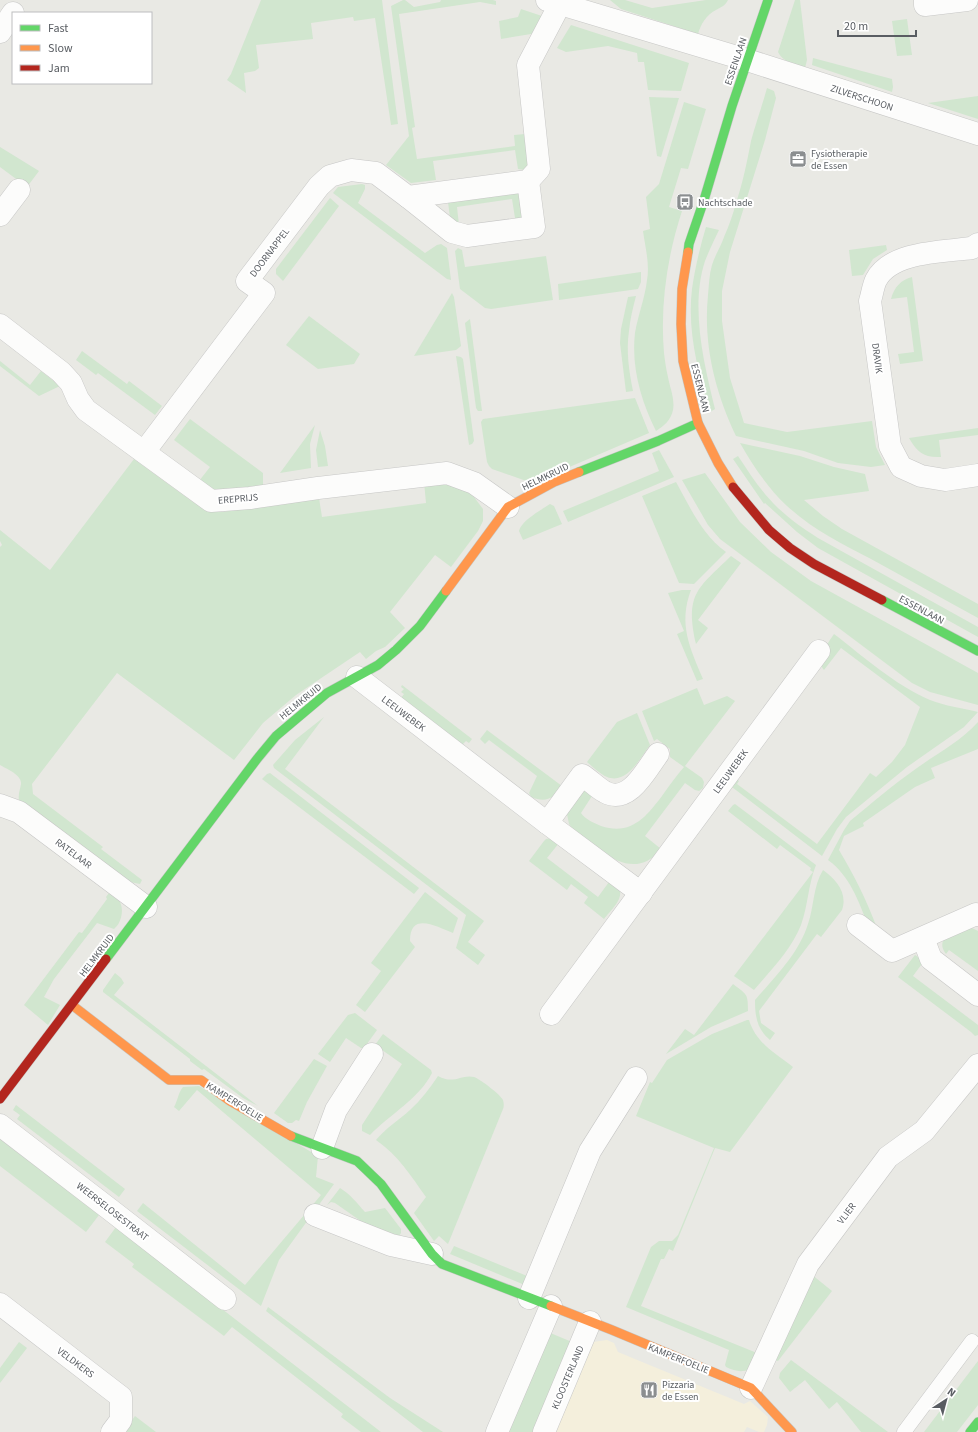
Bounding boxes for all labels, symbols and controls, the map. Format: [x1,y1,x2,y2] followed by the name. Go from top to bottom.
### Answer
[12,12,152,84] legend
[838,12,916,38] scale bar
[844,18,868,35] text: 20 m
[48,20,68,37] text: Fast
[721,36,751,87] street label: ESSENLAAN
[48,40,73,57] text: Slow
[48,60,70,77] text: Jam
[828,81,895,115] street label: ZILVERSCHOON
[811,147,867,173] place label: Fysiotherapie de Essen
[788,149,808,169] office icon: Fysiotherapie de Essen
[675,192,695,212] bus stop icon: Nachtschade
[698,196,753,210] place label: Nachtschade
[247,225,293,280] street label: DOORNAPPEL
[868,342,886,375] street label: DRAVIK
[687,362,713,414] street label: ESSENLAAN
[520,460,571,494] street label: HELMKRUID
[217,490,259,508] street label: EREPRIJS
[896,592,947,628] street label: ESSENLAAN
[277,680,325,723] street label: HELMKRUID
[378,693,429,735] street label: LEEUWEBEK
[710,746,752,797] street label: LEEUWEBEK
[52,835,95,872] street label: RATELAAR
[76,931,118,980] street label: HELMKRUID
[203,1079,266,1125] street label: KAMPERFOELIE
[73,1179,152,1245] street label: WEERSELOSESTRAAT
[834,1200,860,1227] street label: VLIER
[646,1340,711,1378] street label: KAMPERFOELIE
[548,1343,588,1411] street label: KLOOSTERLAND
[54,1344,97,1381] street label: VELDKERS
[662,1378,699,1404] place label: Pizzaria de Essen
[639,1380,659,1400] restaurant icon: Pizzaria de Essen
[926,1380,966,1420] north arrow
[944,1384,959,1401] text: N

